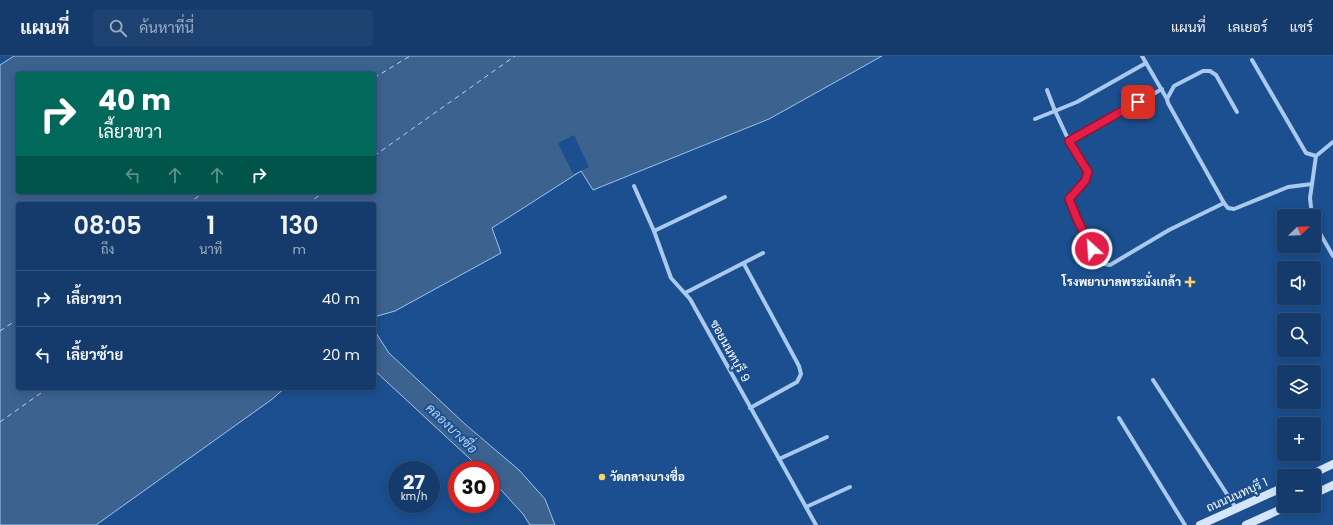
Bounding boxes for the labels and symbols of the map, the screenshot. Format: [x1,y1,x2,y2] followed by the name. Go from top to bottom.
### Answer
[1121,85,1155,119] pin
[1277,209,1321,253] north arrow
[1071,228,1113,270] position arrow
[1061,271,1181,290] place label: โรงพยาบาลพระนั่งเกล้า
[1184,276,1196,288] marker: โรงพยาบาลพระนั่งเกล้า
[705,317,755,385] street label: ซอยนนทบุรี 9
[422,397,484,458] water label: คลองบางซื่อ
[448,461,500,513] speed limit sign: 30
[610,466,685,485] place label: วัดกลางบางซื่อ
[597,472,607,482] marker: วัดกลางบางซื่อ
[1203,473,1271,517] street label: ถนนนนทบุรี 1

